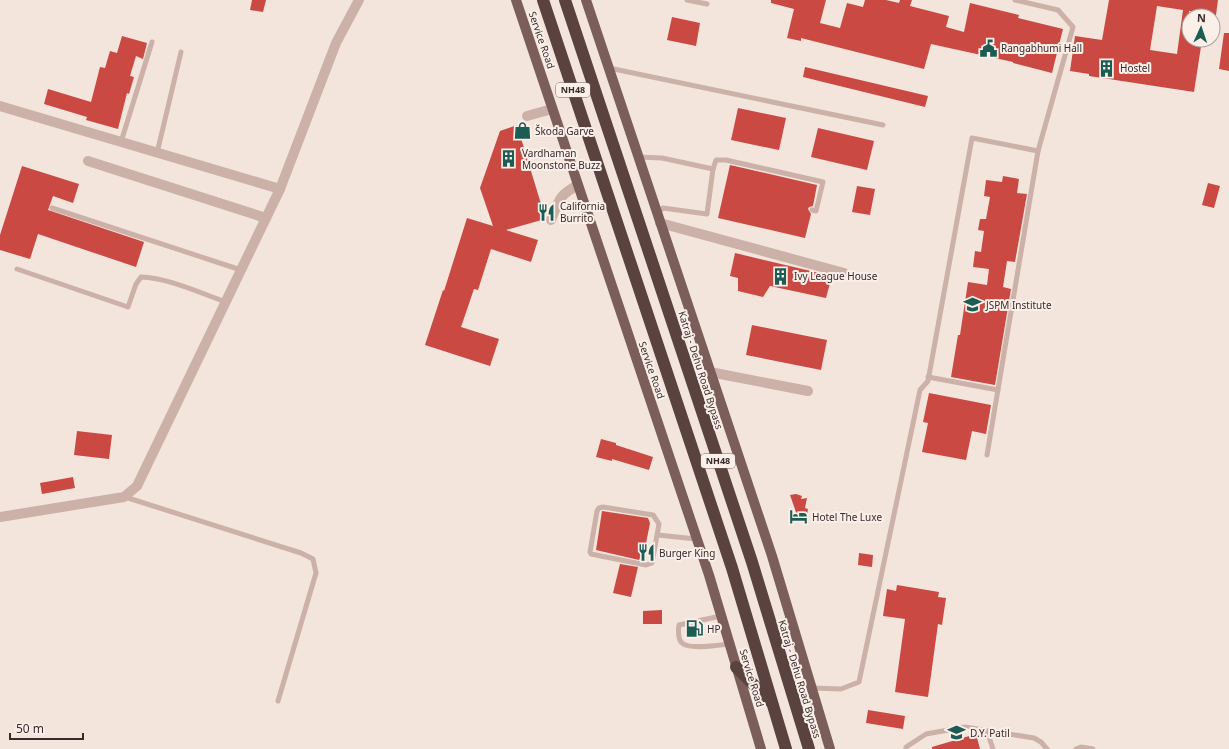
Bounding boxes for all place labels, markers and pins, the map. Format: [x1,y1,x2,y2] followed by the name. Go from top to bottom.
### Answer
[978,38,998,58] public building icon: Rangabhumi Hall
[1001,41,1082,55] place label: Rangabhumi Hall
[1097,58,1117,78] building icon: Hostel
[1120,61,1150,75] place label: Hostel
[512,121,532,141] shop icon: Škoda Garve
[535,124,594,138] place label: Škoda Garve
[522,146,601,172] place label: Vardhaman Moonstone Buzz
[499,149,519,169] building icon: Vardhaman Moonstone Buzz
[560,199,605,225] place label: California Burrito
[537,202,557,222] restaurant icon: California Burrito
[771,266,791,286] building icon: Ivy League House
[794,269,878,283] place label: Ivy League House
[963,295,983,315] school or university icon: JSPM Institute
[985,298,1052,312] place label: JSPM Institute
[789,507,809,527] hotel icon: Hotel The Luxe
[812,510,882,524] place label: Hotel The Luxe
[636,543,656,563] restaurant icon: Burger King
[659,546,715,560] place label: Burger King
[684,619,704,639] fuel station icon: HP
[707,622,720,636] place label: HP
[947,723,967,743] school or university icon: D.Y. Patil
[970,726,1010,740] place label: D.Y. Patil

